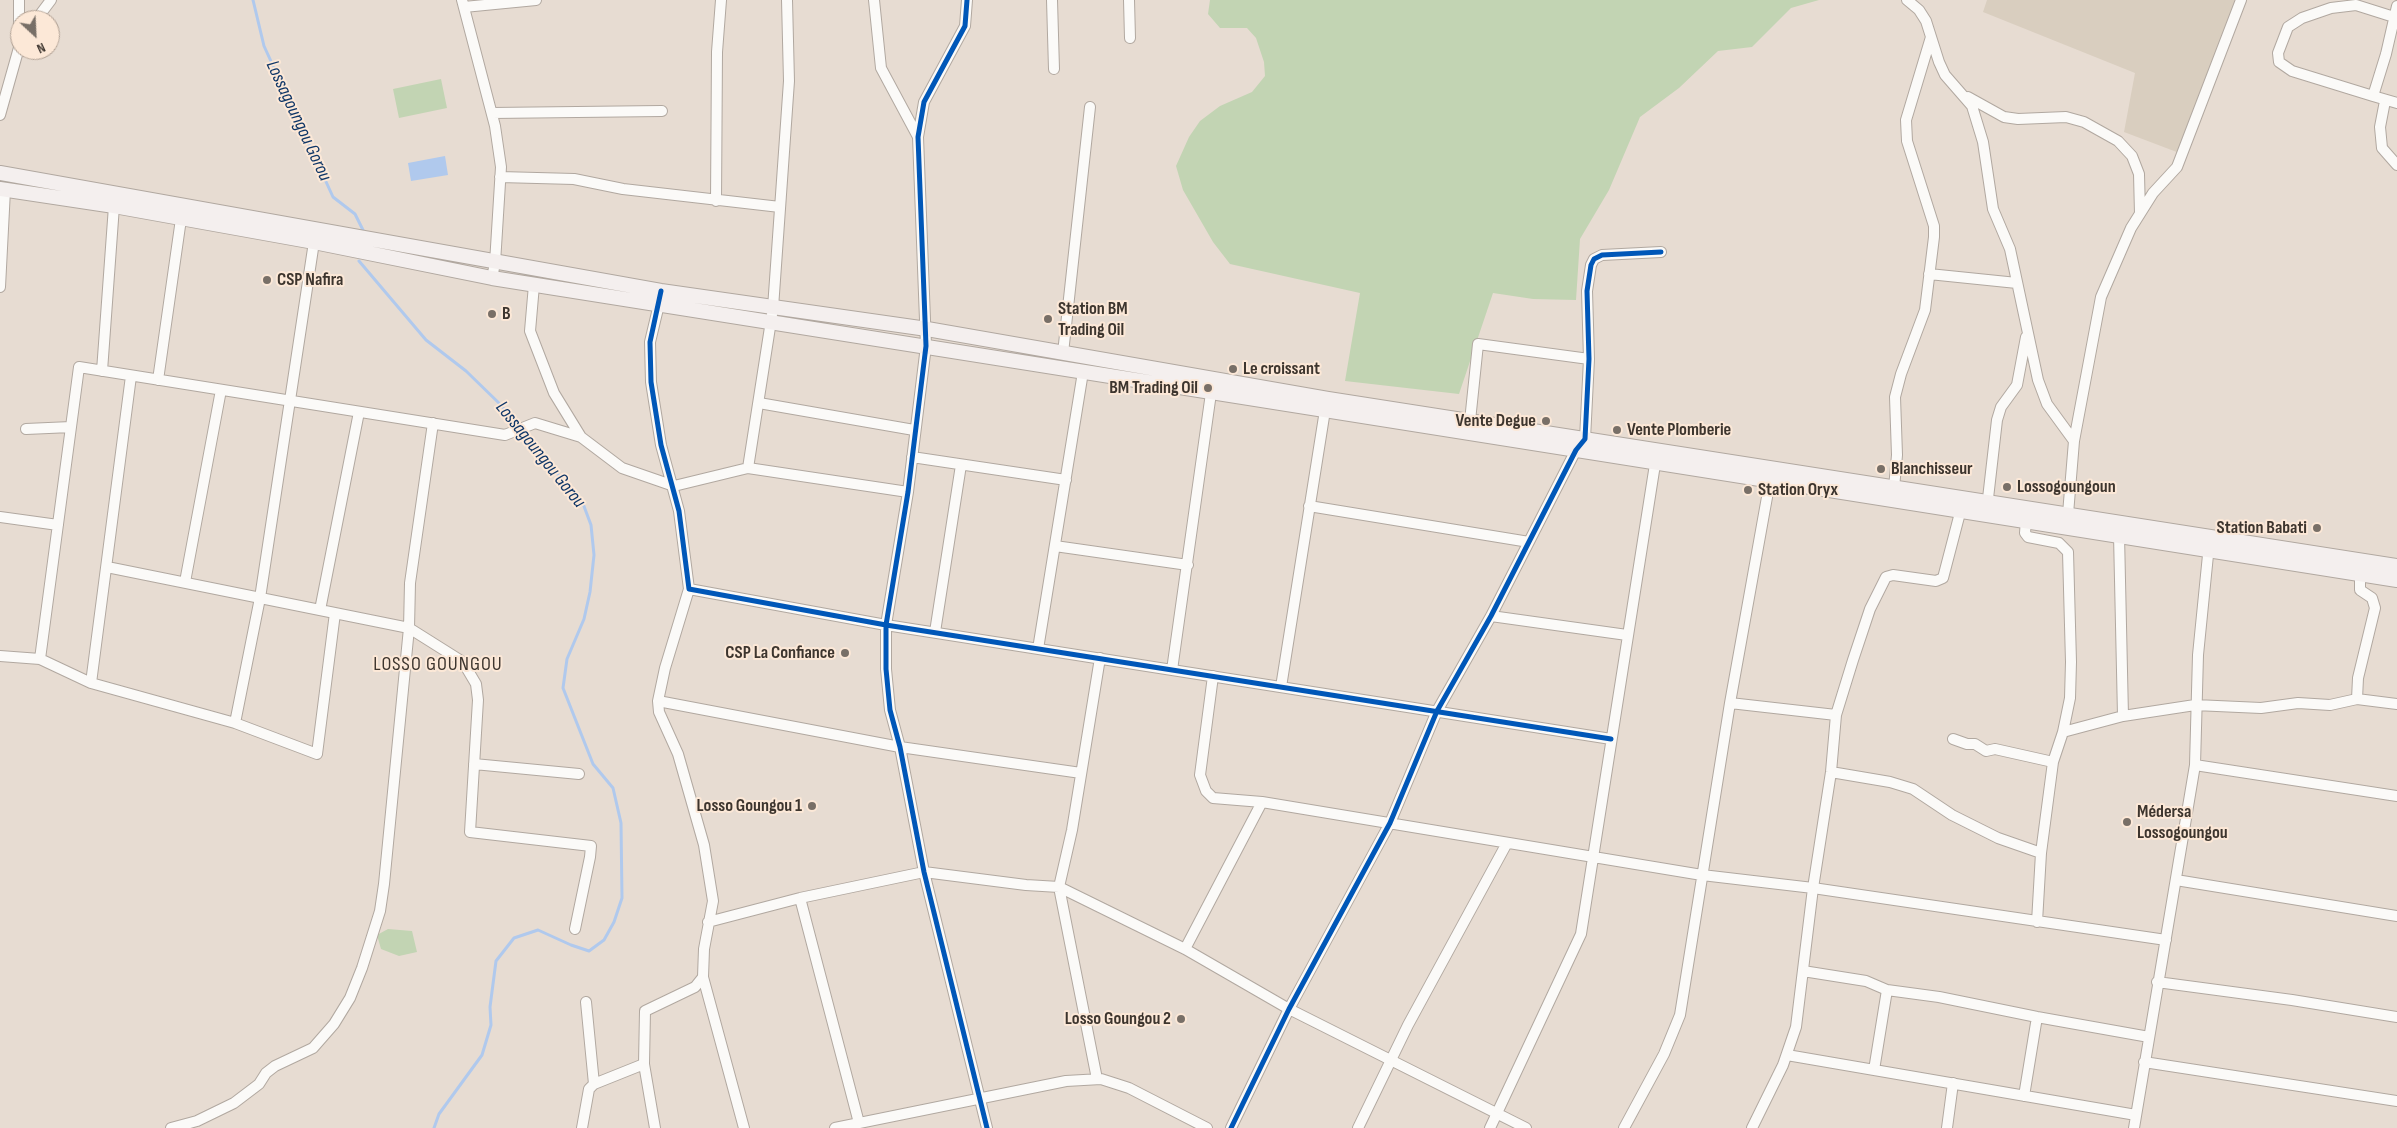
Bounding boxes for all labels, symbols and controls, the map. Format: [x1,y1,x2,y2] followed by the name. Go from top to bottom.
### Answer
[10,10,60,60] north arrow
[34,39,48,57] text: N
[260,57,336,185] water label: Lossagoungou Gorou
[277,269,343,291] place label: CSP Nafira
[261,274,273,286] marker: CSP Nafira
[1058,298,1128,340] place label: Station BM Trading Oil
[502,303,511,325] place label: B
[486,308,498,320] marker: B
[1042,313,1054,325] marker: Station BM Trading Oil
[1243,358,1320,380] place label: Le croissant
[1227,363,1239,375] marker: Le croissant
[1109,377,1198,399] place label: BM Trading Oil
[1202,382,1214,394] marker: BM Trading Oil
[490,397,590,513] water label: Lossagoungou Gorou
[1456,410,1536,432] place label: Vente Degue
[1540,415,1552,427] marker: Vente Degue
[1627,419,1731,441] place label: Vente Plomberie
[1611,424,1623,436] marker: Vente Plomberie
[1891,458,1973,480] place label: Blanchisseur
[1875,463,1887,475] marker: Blanchisseur
[2017,476,2116,498] place label: Lossogoungoun
[1758,479,1838,501] place label: Station Oryx
[2001,481,2013,493] marker: Lossogoungoun
[1742,484,1754,496] marker: Station Oryx
[2217,517,2307,539] place label: Station Babati
[2311,522,2323,534] marker: Station Babati
[725,642,835,664] place label: CSP La Confiance
[839,647,851,659] marker: CSP La Confiance
[372,653,504,677] district label: LOSSO GOUNGOU
[697,795,802,817] place label: Losso Goungou 1
[806,800,818,812] marker: Losso Goungou 1
[2137,801,2228,844] place label: Médersa Lossogoungou
[2121,816,2133,828] marker: Médersa Lossogoungou
[1065,1008,1171,1030] place label: Losso Goungou 2
[1175,1013,1187,1025] marker: Losso Goungou 2

